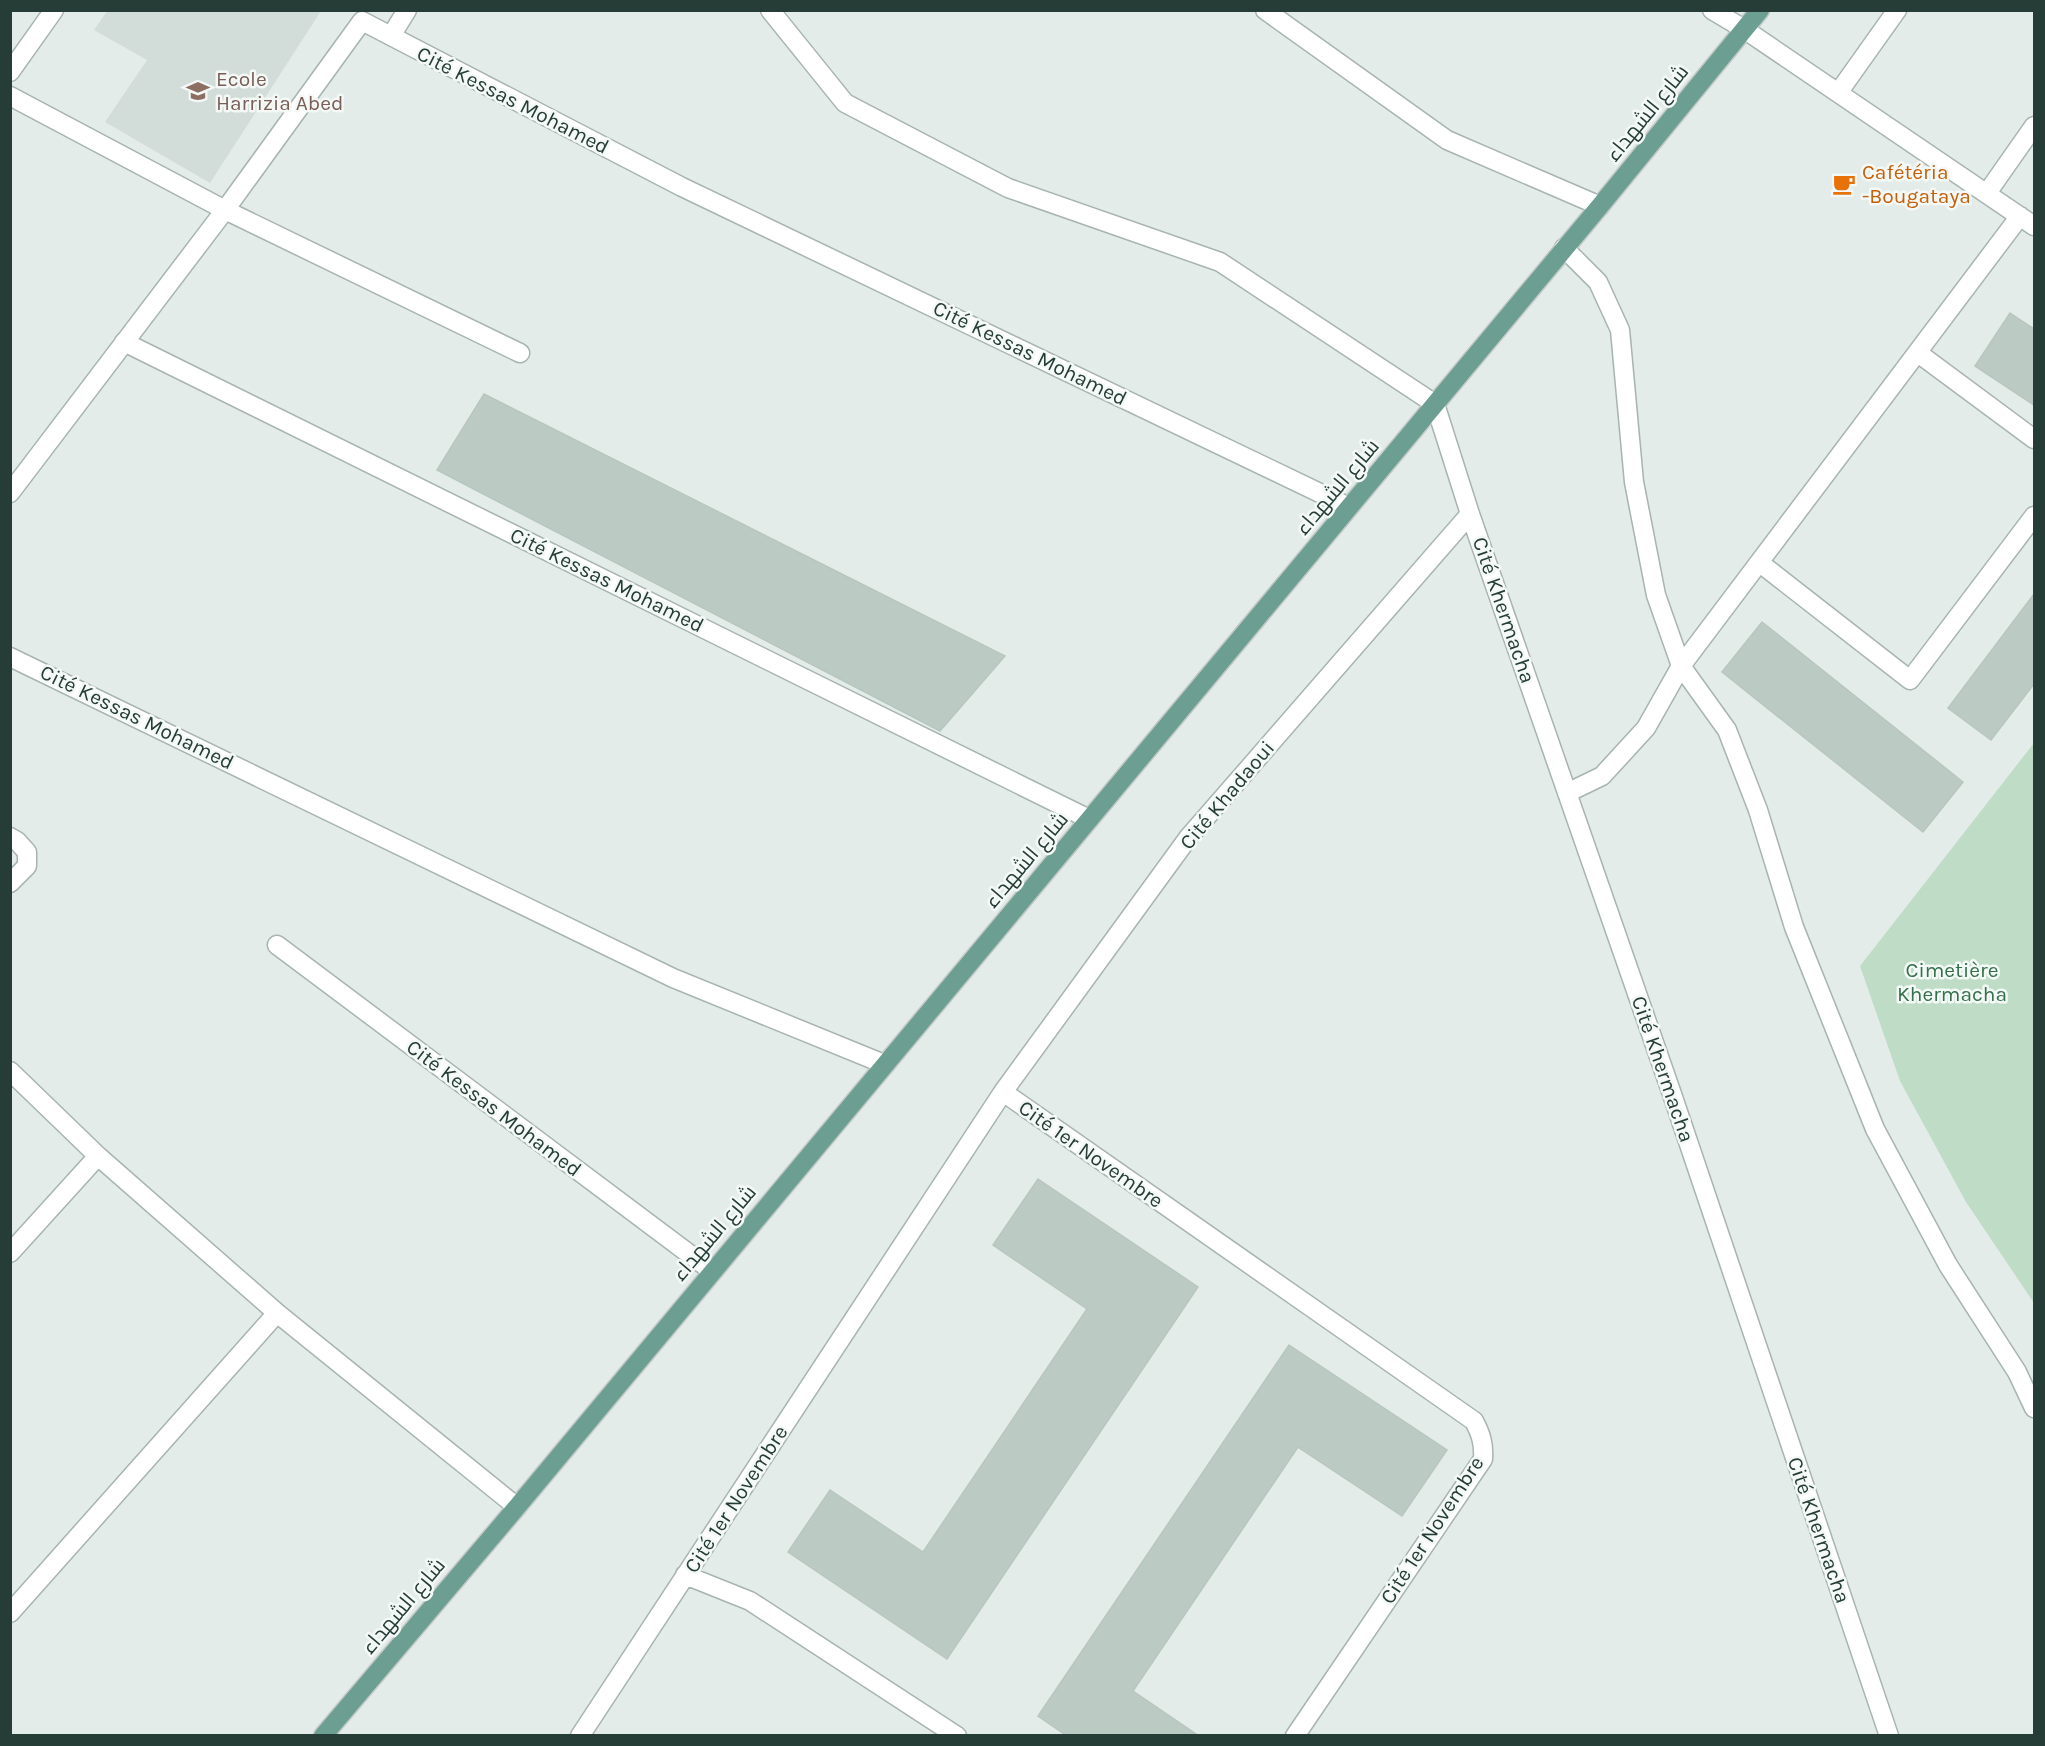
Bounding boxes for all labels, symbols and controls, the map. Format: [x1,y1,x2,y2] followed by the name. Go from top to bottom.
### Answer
[413,41,613,159] street label: Cité Kessas Mohamed
[1601,60,1695,167] street label: شارع الشهداء
[216,67,344,115] place label: Ecole Harrizia Abed
[185,78,211,104] school or university icon: Ecole Harrizia Abed
[1862,160,1971,208] place label: Cafétéria -Bougataya
[1831,171,1857,197] cafe icon: Cafétéria -Bougataya
[929,296,1131,410] street label: Cité Kessas Mohamed
[1290,434,1385,541] street label: شارع الشهداء
[506,523,708,637] street label: Cité Kessas Mohamed
[1468,534,1540,686] street label: Cité Khermacha
[36,660,238,774] street label: Cité Kessas Mohamed
[1175,736,1279,854] street label: Cité Khadaoui
[979,807,1074,914] street label: شارع الشهداء
[1897,958,2007,1006] park label: Cimetière Khermacha
[1627,993,1699,1145] street label: Cité Khermacha
[402,1035,586,1181] street label: Cité Kessas Mohamed
[1014,1095,1168,1213] street label: Cité 1er Novembre
[667,1180,762,1287] street label: شارع الشهداء
[679,1421,793,1577] street label: Cité 1er Novembre
[1375,1452,1489,1608] street label: Cité 1er Novembre
[1783,1454,1855,1606] street label: Cité Khermacha
[356,1553,451,1660] street label: شارع الشهداء

